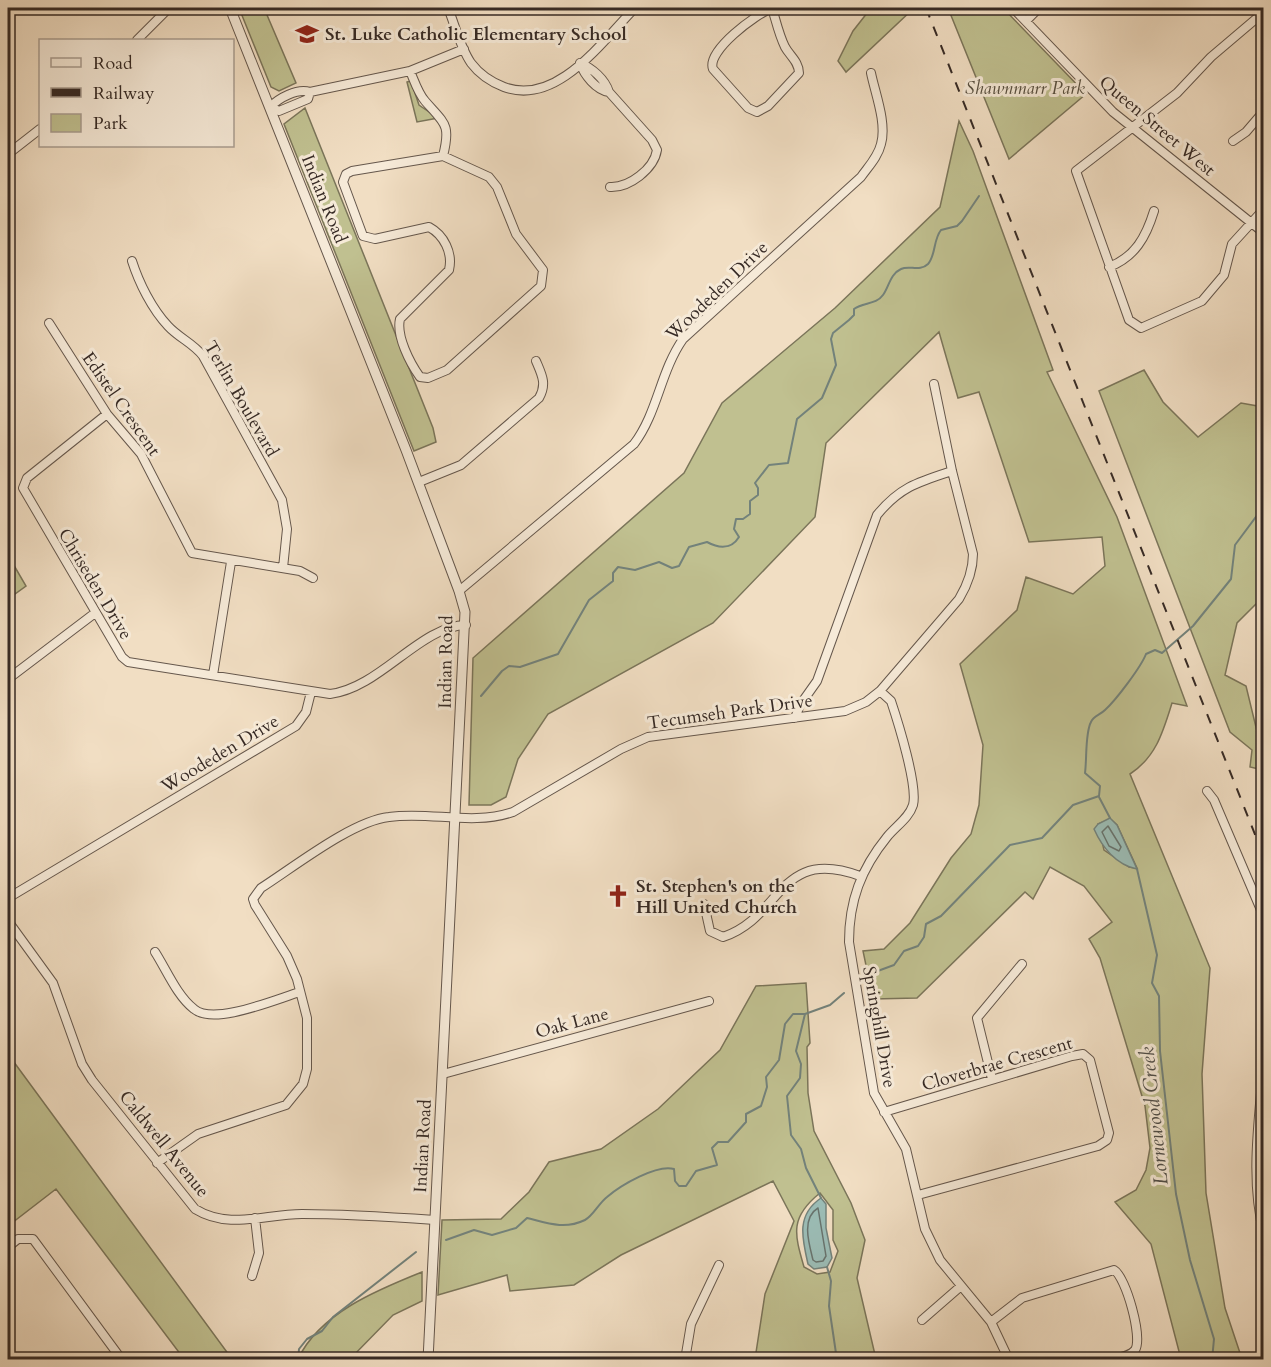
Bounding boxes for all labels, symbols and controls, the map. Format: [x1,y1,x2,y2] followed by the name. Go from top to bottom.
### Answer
[294,21,320,47] school or university icon: St. Luke Catholic Elementary School
[325,22,627,47] place label: St. Luke Catholic Elementary School
[39,39,234,147] legend
[93,51,133,76] text: Road
[1094,70,1221,182] street label: Queen Street West
[965,76,1085,101] park label: Shawnmarr Park
[93,81,155,106] text: Railway
[93,111,128,136] text: Park
[295,151,353,247] street label: Indian Road
[660,236,774,347] street label: Woodeden Drive
[198,336,285,462] street label: Terlin Boulevard
[76,347,166,461] street label: Edistel Crescent
[52,524,138,644] street label: Chriseden Drive
[433,615,459,709] street label: Indian Road
[646,688,814,736] street label: Tecumseh Park Drive
[156,709,284,800] street label: Woodeden Drive
[636,874,797,920] place label: St. Stephen's on the Hill United Church
[605,883,631,909] church icon: St. Stephen's on the Hill United Church
[856,964,902,1090] street label: Springhill Drive
[533,1001,611,1045] street label: Oak Lane
[919,1030,1076,1097] street label: Cloverbrae Crescent
[1133,1045,1175,1187] water label: Lornewood Creek
[113,1085,215,1203] street label: Caldwell Avenue
[408,1098,438,1193] street label: Indian Road

